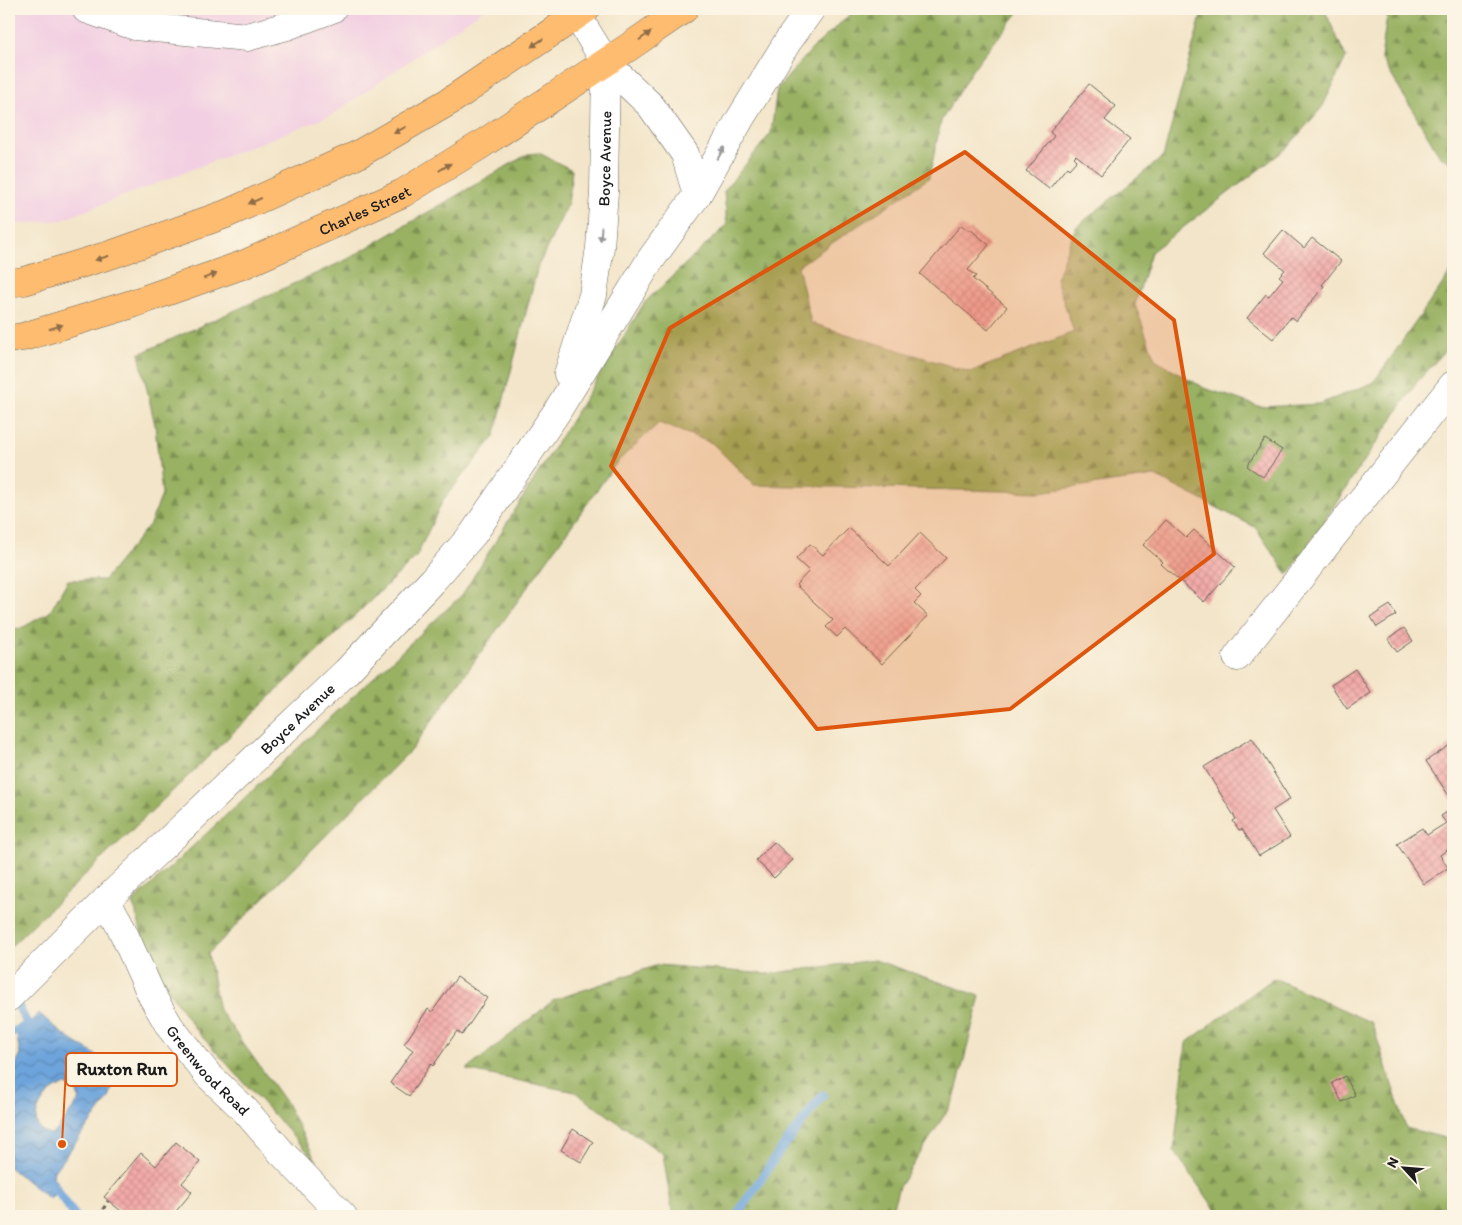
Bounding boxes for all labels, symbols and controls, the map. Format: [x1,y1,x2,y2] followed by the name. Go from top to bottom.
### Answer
[638,31,652,41] one-way arrow
[531,38,544,47] one-way arrow
[593,111,615,207] street label: Boyce Avenue
[394,125,407,134] one-way arrow
[717,146,725,160] one-way arrow
[438,162,451,172] one-way arrow
[316,181,414,239] street label: Charles Street
[248,198,262,206] one-way arrow
[596,226,604,242] one-way arrow
[95,254,110,262] one-way arrow
[203,272,218,280] one-way arrow
[49,323,64,331] one-way arrow
[256,679,338,758] street label: Boyce Avenue
[162,1021,255,1119] street label: Greenwood Road
[66,1053,177,1086] callout: Ruxton Run
[77,1058,168,1080] text: Ruxton Run
[1380,1142,1430,1192] north arrow
[1383,1155,1402,1170] text: N

